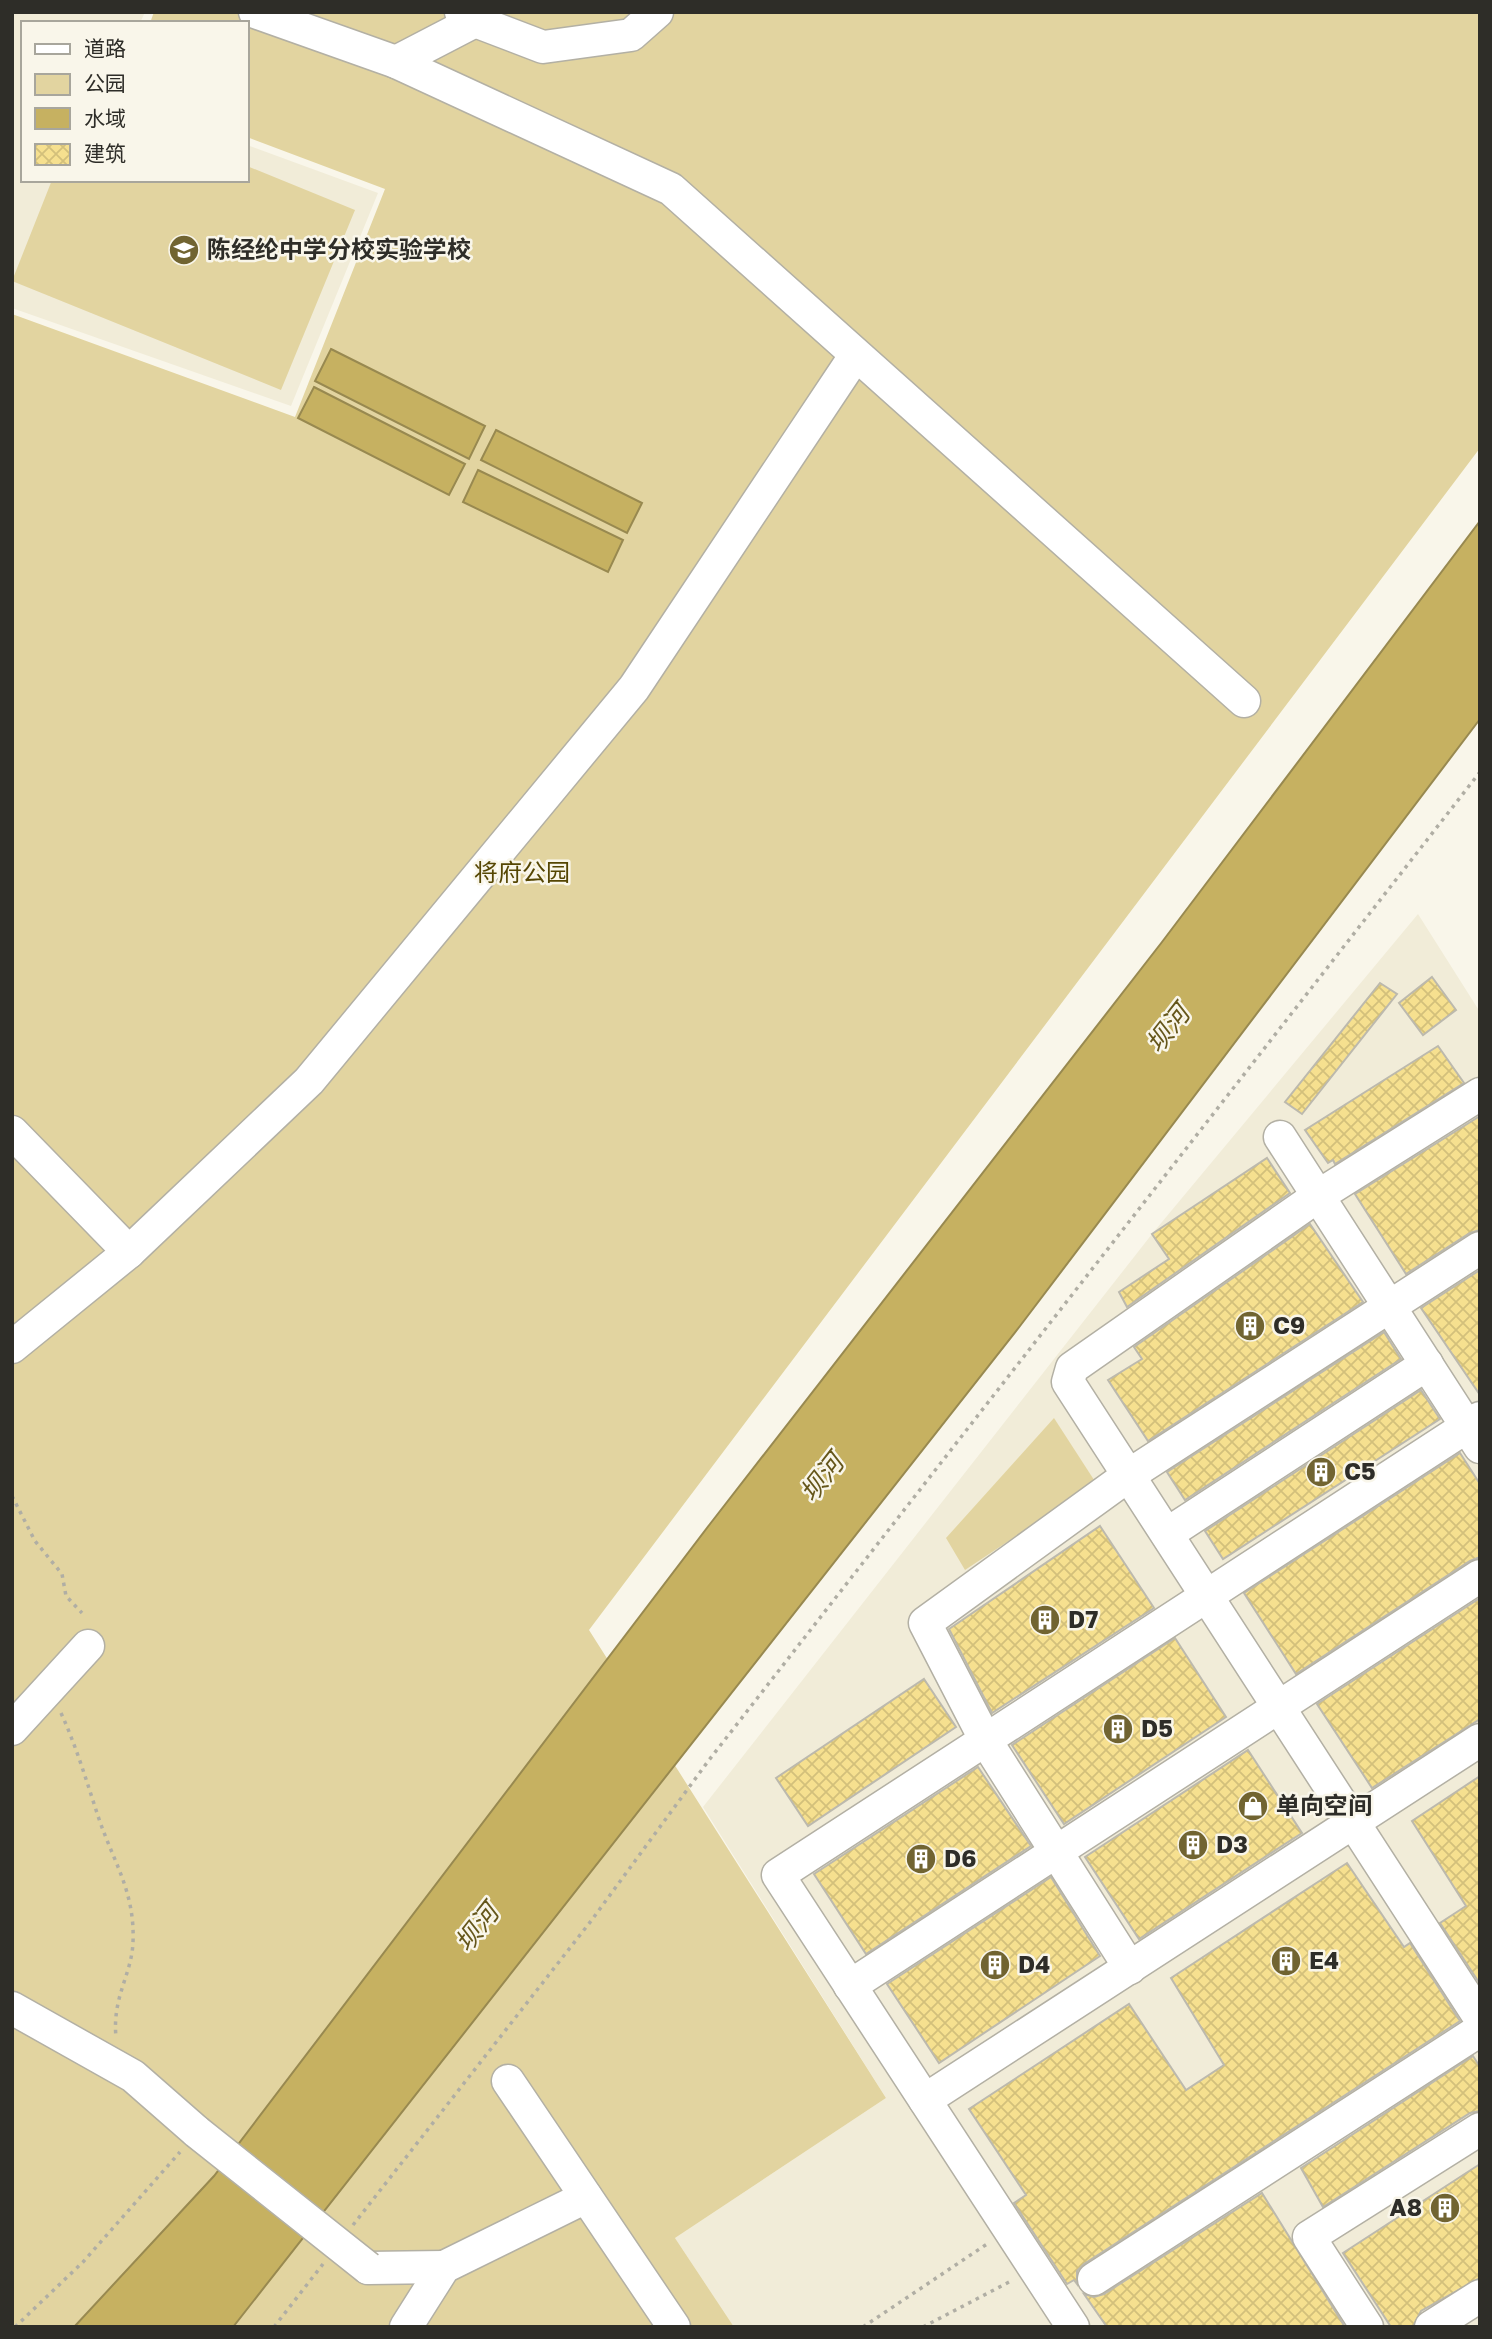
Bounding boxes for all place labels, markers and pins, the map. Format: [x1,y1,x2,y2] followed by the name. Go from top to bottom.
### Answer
[167,233,201,267] school or university icon: 陈经纶中学分校实验学校
[207,234,471,263] place label: 陈经纶中学分校实验学校
[1233,1309,1267,1343] building icon: C9
[1273,1310,1305,1339] place label: C9
[1304,1455,1338,1489] building icon: C5
[1344,1456,1376,1485] place label: C5
[1028,1603,1062,1637] building icon: D7
[1068,1604,1098,1633] place label: D7
[1101,1712,1135,1746] building icon: D5
[1141,1713,1173,1742] place label: D5
[1236,1789,1270,1823] shop icon: 单向空间
[1276,1790,1372,1819] place label: 单向空间
[1176,1828,1210,1862] building icon: D3
[1216,1829,1248,1858] place label: D3
[904,1842,938,1876] building icon: D6
[944,1843,976,1872] place label: D6
[1269,1944,1303,1978] building icon: E4
[1309,1945,1339,1974] place label: E4
[978,1948,1012,1982] building icon: D4
[1018,1949,1050,1978] place label: D4
[1428,2191,1462,2225] building icon: A8
[1390,2192,1422,2221] place label: A8

